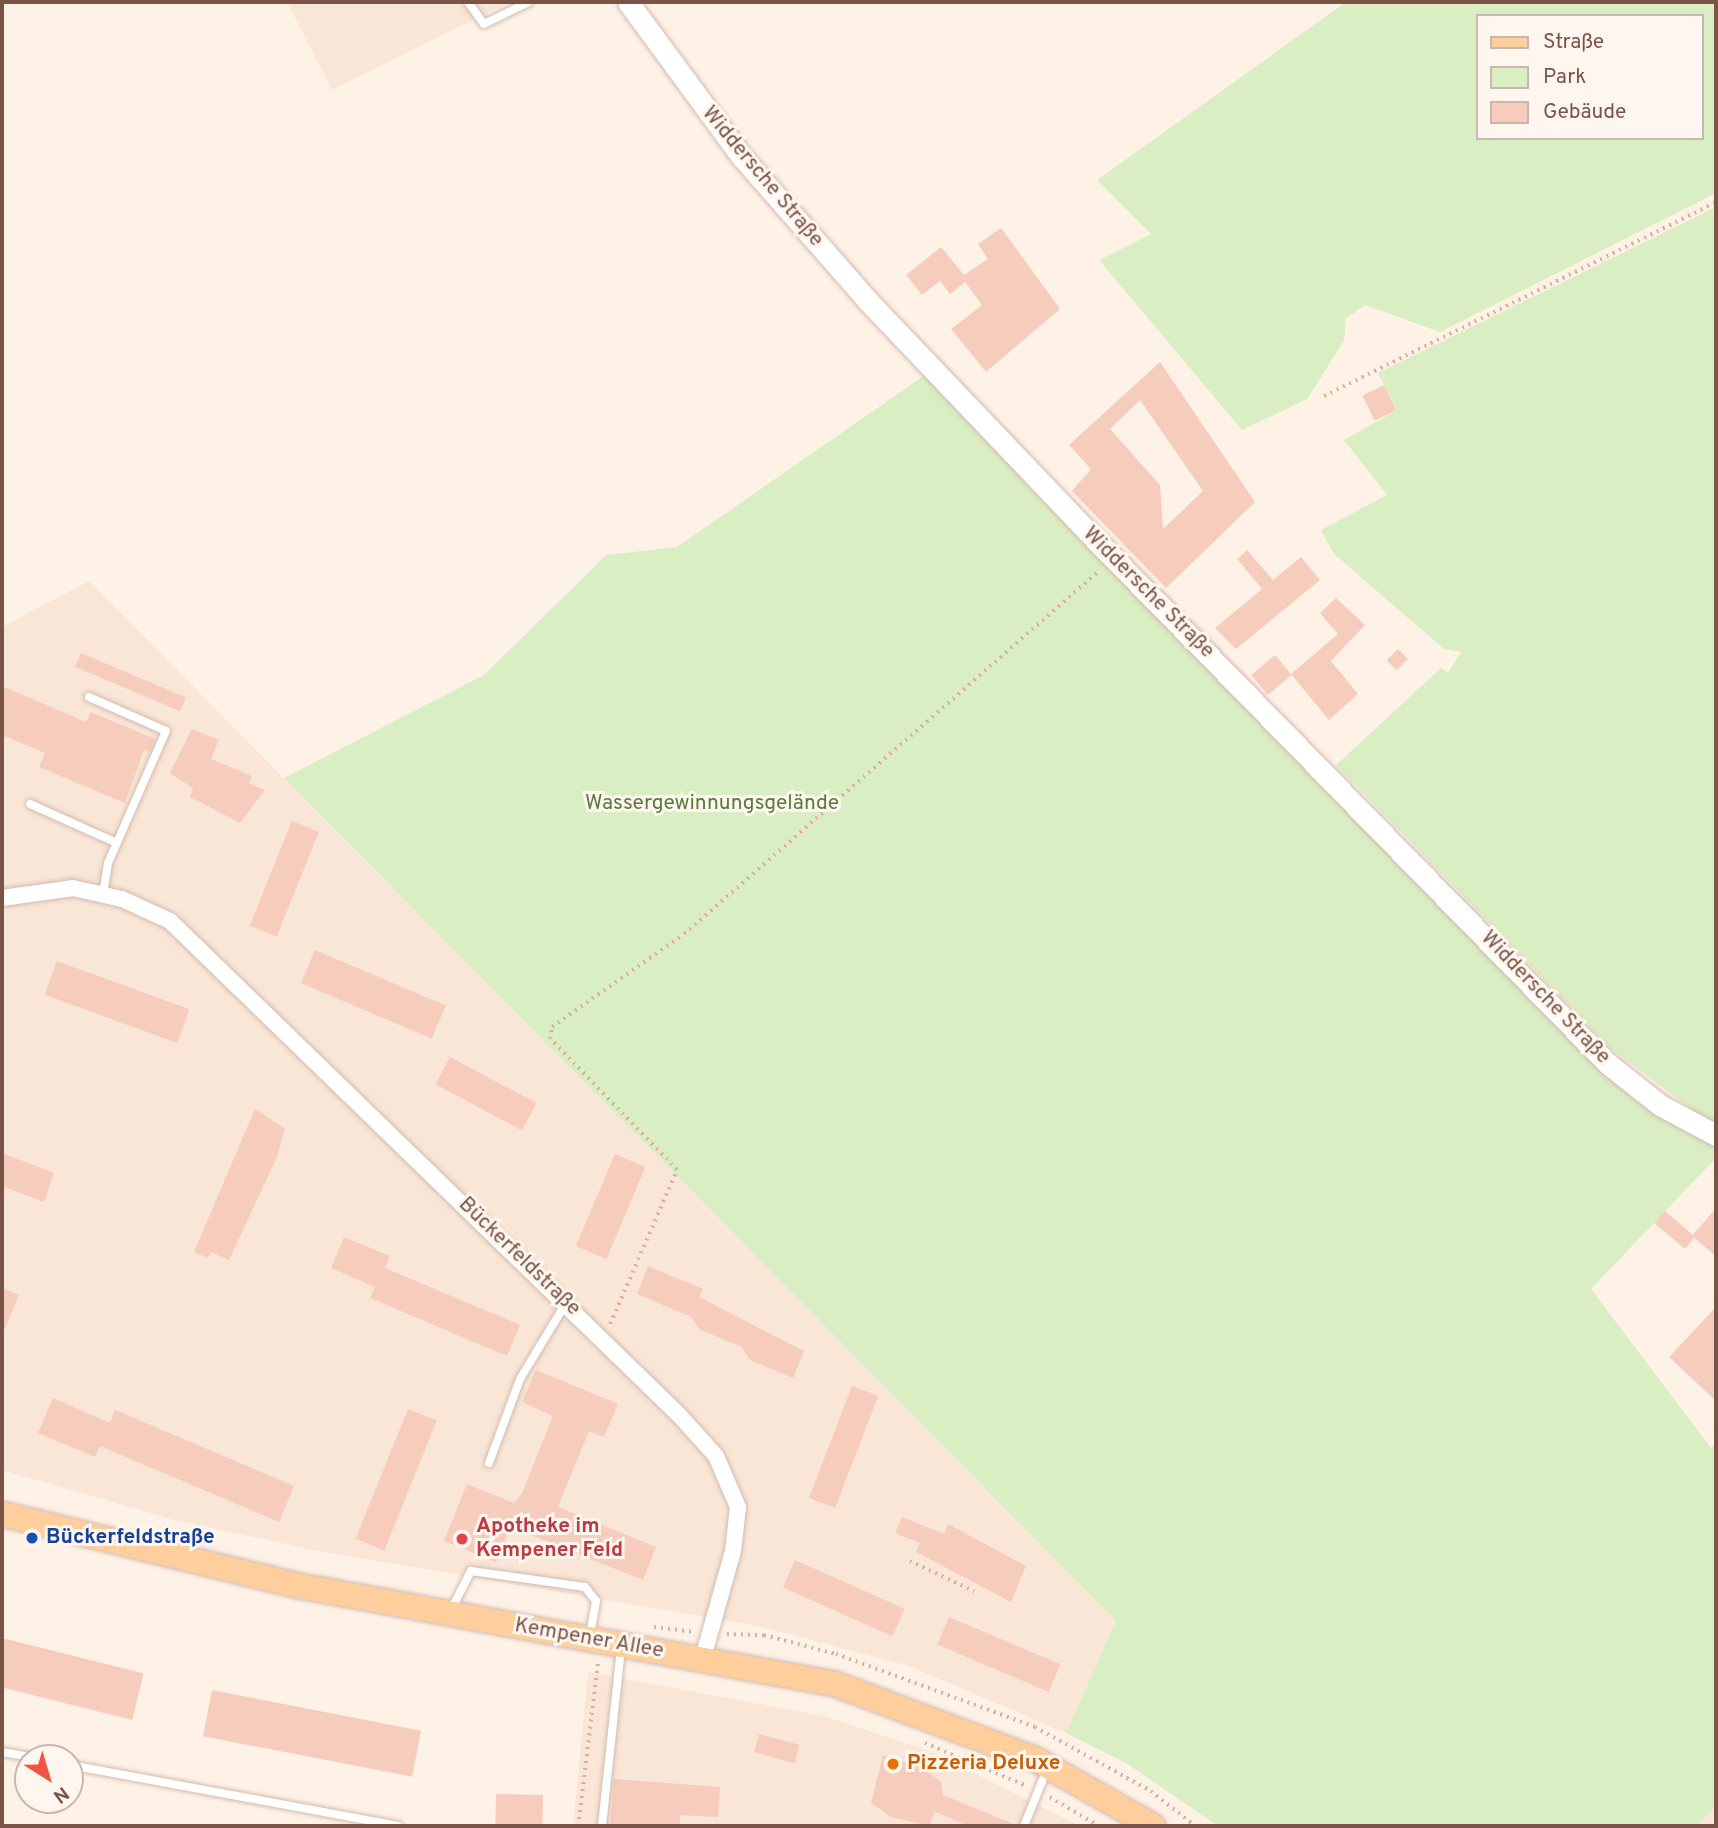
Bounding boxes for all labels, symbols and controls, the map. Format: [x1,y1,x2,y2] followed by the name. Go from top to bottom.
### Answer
[1476,14,1704,140] legend
[1543,29,1604,56] text: Straße
[1543,64,1586,91] text: Park
[1543,99,1626,126] text: Gebäude
[696,102,828,252] street label: Widdersche Straße
[1077,522,1219,664] street label: Widdersche Straße
[585,791,839,817] park label: Wassergewinnungsgelände
[1475,926,1615,1070] street label: Widdersche Straße
[453,1192,585,1322] street label: Bückerfeldstraße
[476,1514,623,1564] place label: Apotheke im Kempener Feld
[46,1525,215,1551] place label: Bückerfeldstraße
[24,1530,40,1546] marker: Bückerfeldstraße
[454,1531,470,1547] marker: Apotheke im Kempener Feld
[512,1613,666,1665] street label: Kempener Allee
[14,1744,84,1814] north arrow
[907,1751,1060,1777] place label: Pizzeria Deluxe
[885,1756,901,1772] marker: Pizzeria Deluxe
[48,1780,73,1808] text: N

